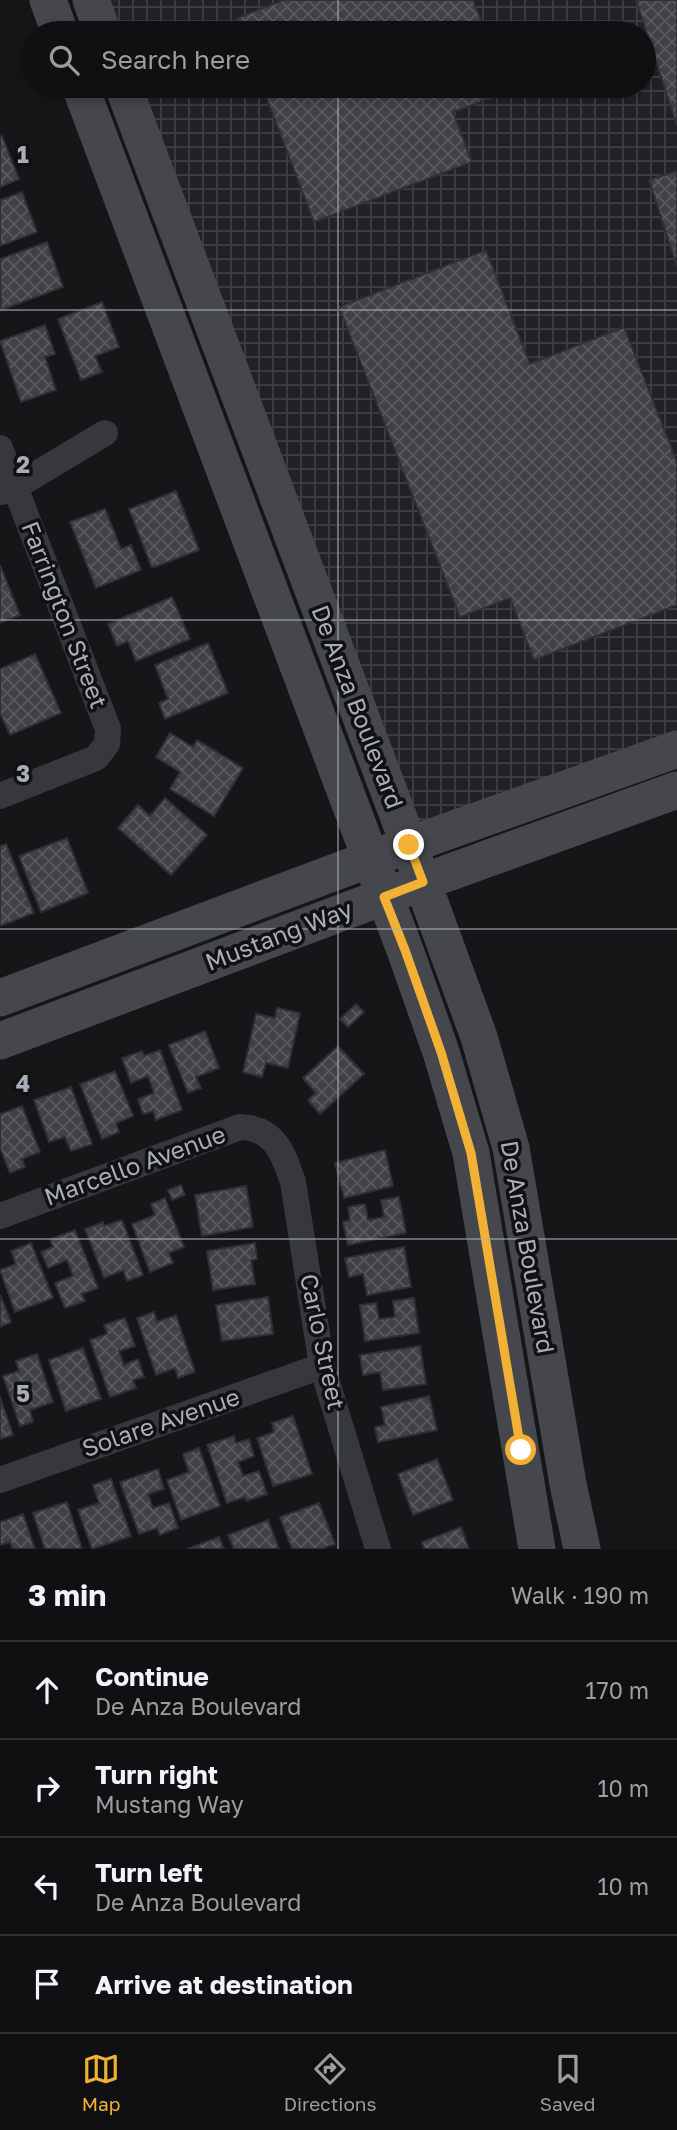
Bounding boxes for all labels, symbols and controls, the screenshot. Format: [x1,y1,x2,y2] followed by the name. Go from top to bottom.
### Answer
[21,21,656,98] search box
[45,41,83,79] icon: search
[101,44,250,75] text: Search here
[17,140,29,168] text: 1
[16,450,30,478] text: 2
[16,517,114,712] street label: Farrington Street
[306,601,411,812] street label: De Anza Boulevard
[16,759,30,787] text: 3
[393,829,424,860] route end
[201,893,356,976] street label: Mustang Way
[16,1069,30,1097] text: 4
[40,1118,229,1211] street label: Marcello Avenue
[495,1138,561,1355] street label: De Anza Boulevard
[295,1271,352,1412] street label: Carlo Street
[16,1379,30,1407] text: 5
[78,1381,243,1462] street label: Solare Avenue
[505,1434,536,1465] route start
[28,1577,106,1613] text: 3 min
[511,1581,649,1609] text: Walk · 190 m
[95,1661,209,1692] text: Continue
[28,1671,66,1709] icon: ahead
[585,1676,649,1704] text: 170 m
[95,1692,301,1720] text: De Anza Boulevard
[95,1759,218,1790] text: Turn right
[28,1769,66,1807] icon: right
[597,1774,649,1802] text: 10 m
[95,1790,244,1818] text: Mustang Way
[95,1857,203,1888] text: Turn left
[28,1867,66,1905] icon: left
[597,1872,649,1900] text: 10 m
[95,1888,301,1916] text: De Anza Boulevard
[28,1965,66,2003] icon: arrive
[95,1969,353,2000] text: Arrive at destination
[82,2050,120,2115] tab: Map
[284,2050,377,2115] tab: Directions
[540,2050,595,2115] tab: Saved

